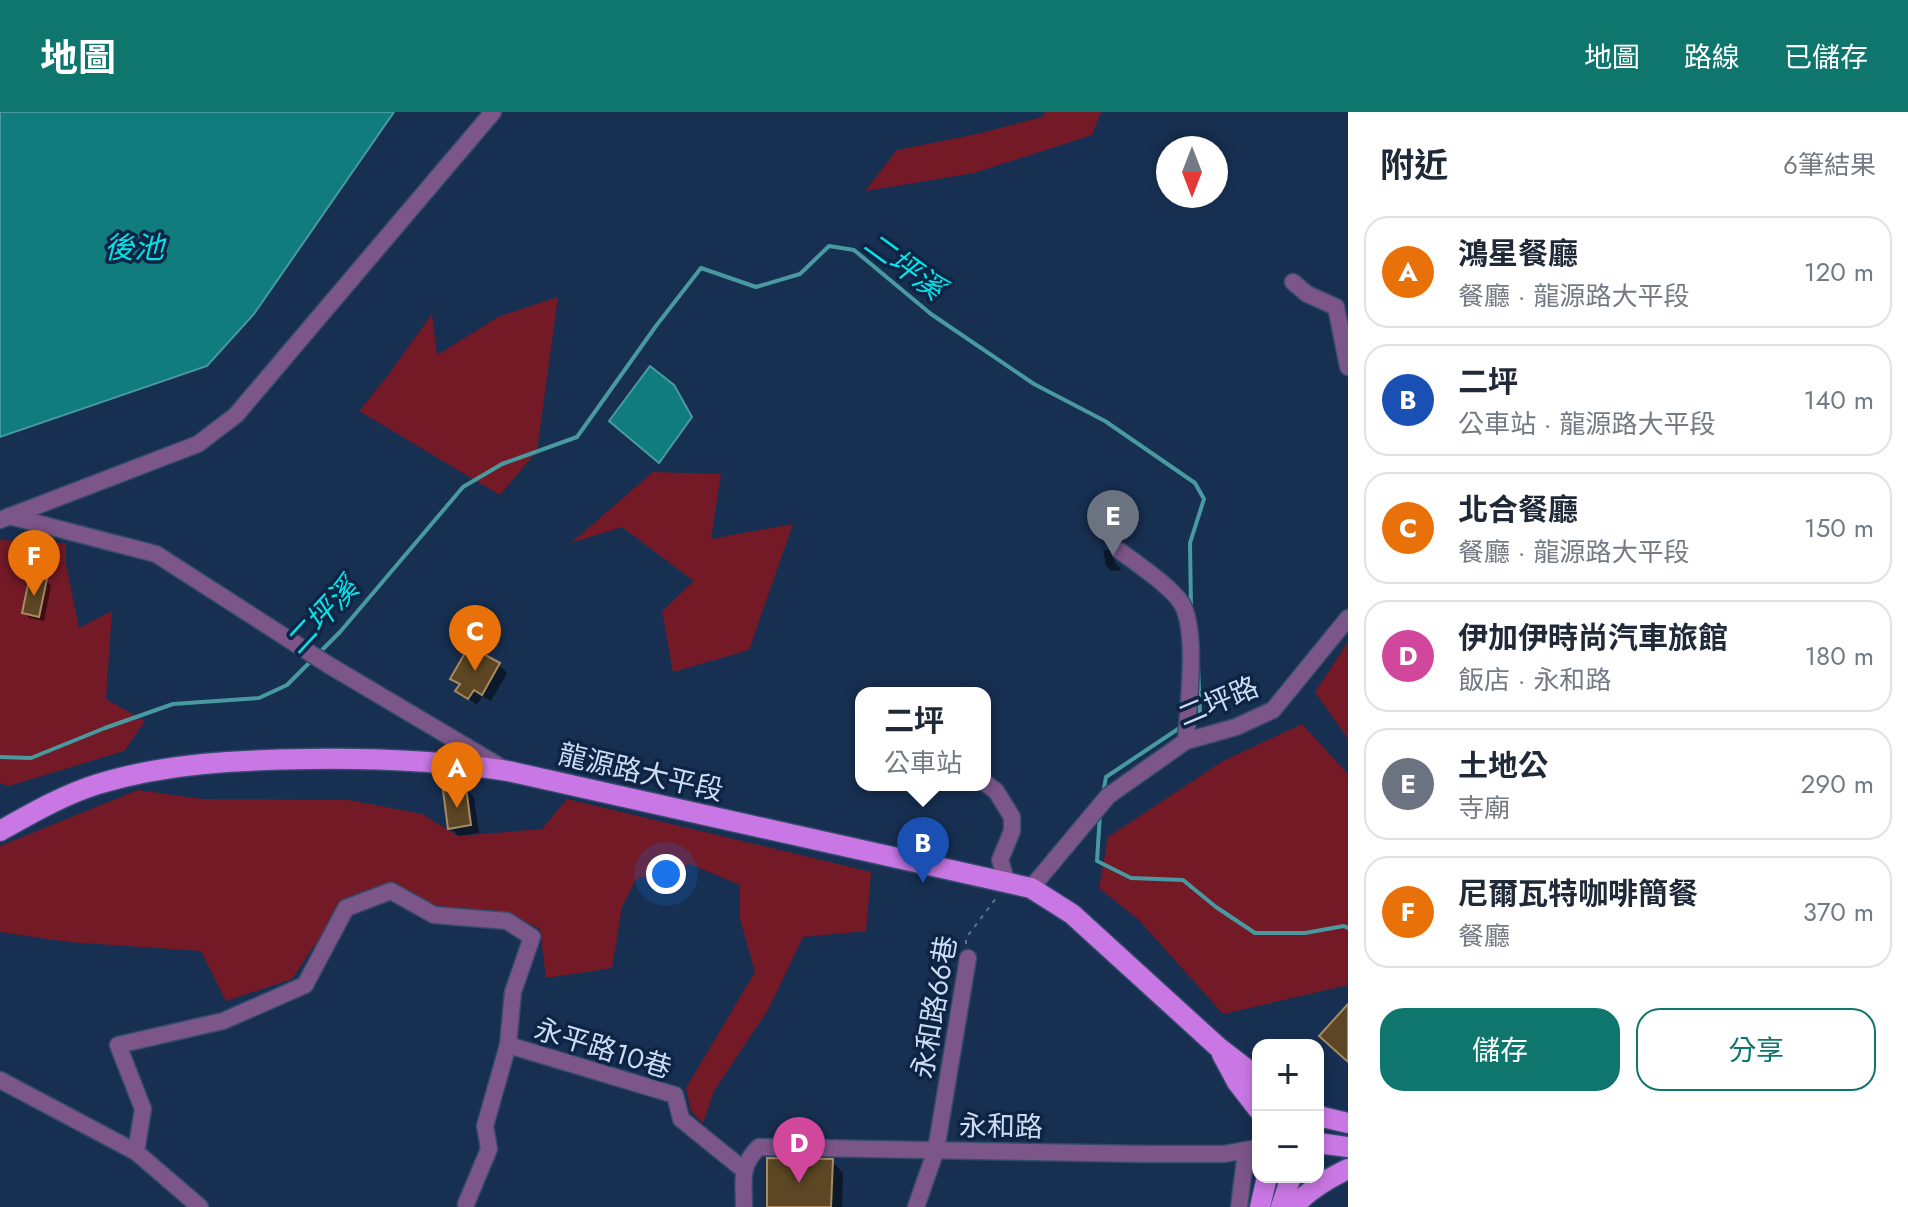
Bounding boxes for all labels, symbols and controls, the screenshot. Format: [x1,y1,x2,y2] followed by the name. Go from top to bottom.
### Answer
[40,30,116,85] text: 地圖
[1584,37,1640,78] text: 地圖
[1684,37,1740,78] text: 路線
[1784,37,1868,78] text: 已儲存
[1156,136,1228,208] north arrow
[1380,141,1448,190] text: 附近
[1783,146,1876,184] text: 6筆結果
[855,222,957,312] water label: 二坪溪
[104,226,167,269] water label: 後池
[1458,232,1578,275] text: 鴻星餐廳
[1398,253,1418,291] text: A
[1804,253,1874,291] text: 120 m
[1458,277,1689,315] text: 餐廳 · 龍源路大平段
[1458,360,1518,403] text: 二坪
[1399,381,1417,419] text: B
[1803,381,1874,419] text: 140 m
[1458,405,1715,443] text: 公車站 · 龍源路大平段
[1458,488,1578,531] text: 北合餐廳
[1087,490,1139,556] pin: E
[1399,509,1417,547] text: C
[1804,509,1874,547] text: 150 m
[8,530,60,596] pin: F
[1458,533,1689,571] text: 餐廳 · 龍源路大平段
[275,565,371,663] water label: 二坪溪
[449,605,501,671] pin: C
[1458,616,1728,659] text: 伊加伊時尚汽車旅館
[1398,637,1418,675] text: D
[1804,637,1874,675] text: 180 m
[1458,661,1611,699] text: 飯店 · 永和路
[1172,666,1265,737] street label: 二坪路
[855,687,991,791] popup
[884,699,944,742] text: 二坪
[554,734,727,811] street label: 龍源路大平段
[431,742,483,808] pin: A
[884,744,962,782] text: 公車站
[1458,744,1548,787] text: 土地公
[1400,765,1416,803] text: E
[1801,765,1874,803] text: 290 m
[1458,789,1510,827] text: 寺廟
[897,817,949,883] pin: B
[646,854,686,894] your location
[1458,872,1698,915] text: 尼爾瓦特咖啡簡餐
[1401,893,1415,931] text: F
[1803,893,1874,931] text: 370 m
[1458,917,1510,955] text: 餐廳
[902,932,967,1082] street label: 永和路66巷
[529,1008,676,1089] street label: 永平路10巷
[1380,1008,1620,1091] button: 儲存
[1636,1008,1876,1091] button: 分享
[1252,1039,1324,1183] map controls
[1252,1039,1324,1111] button: +
[959,1105,1043,1148] street label: 永和路
[1252,1111,1324,1183] button: −
[773,1117,825,1183] pin: D

